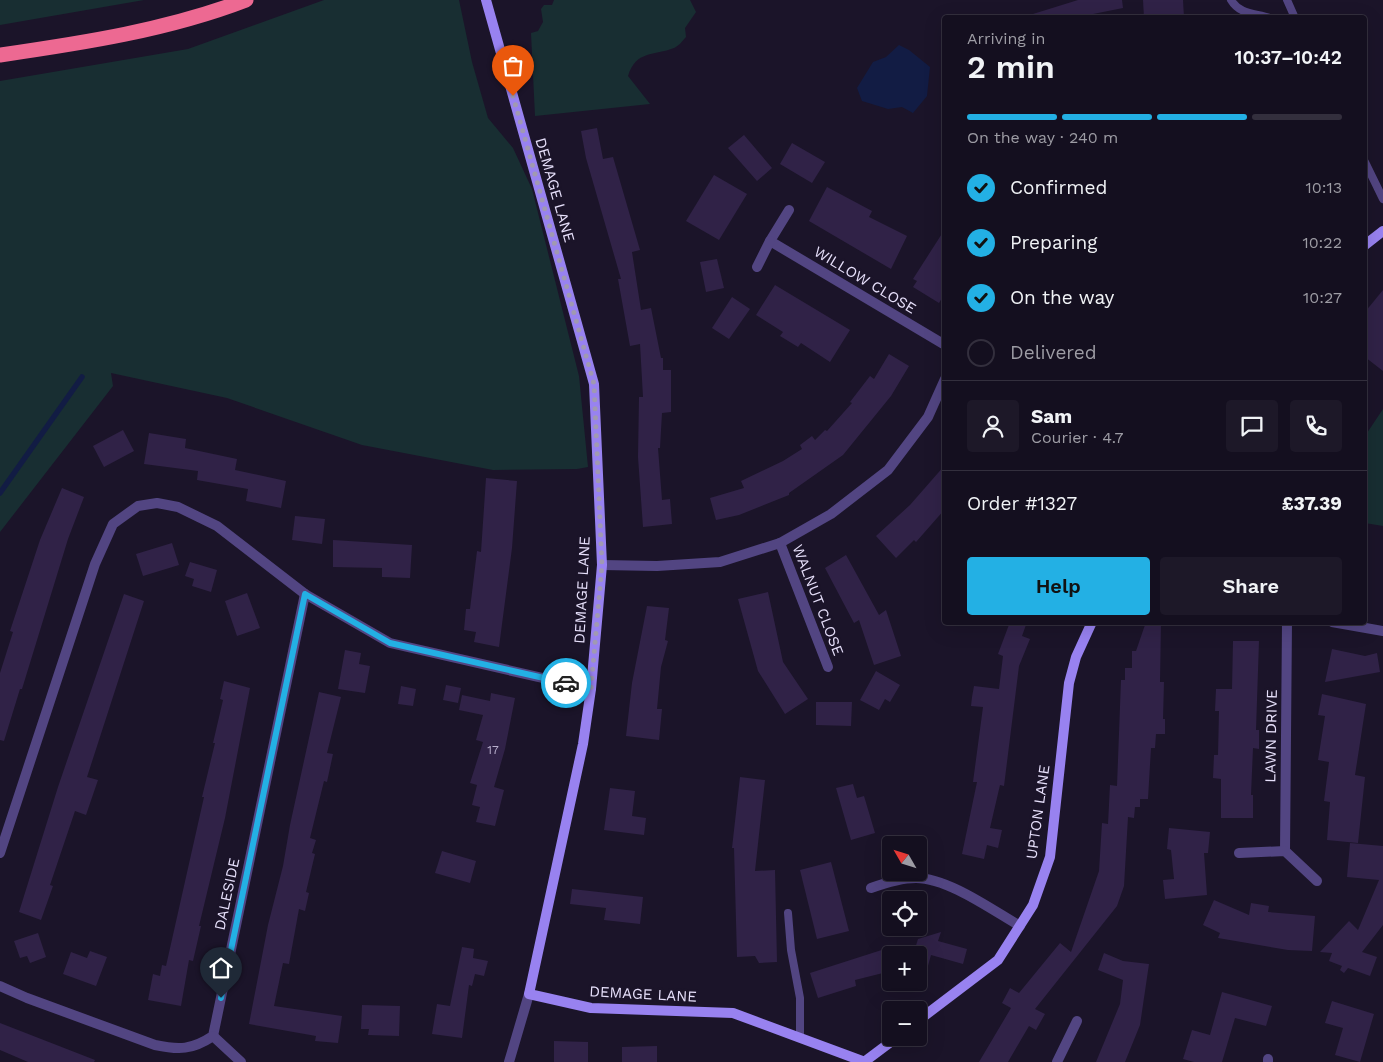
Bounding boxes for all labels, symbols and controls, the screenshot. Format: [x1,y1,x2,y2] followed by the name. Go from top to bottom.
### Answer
[967,29,1045,48] text: Arriving in
[492,45,534,96] pin
[1235,46,1342,69] text: 10:37–10:42
[967,48,1055,86] text: 2 min
[499,52,527,80] icon: bag
[967,128,1118,147] text: On the way · 240 m
[531,136,579,244] street label: DEMAGE LANE
[967,174,995,202] icon: check
[1010,176,1107,199] text: Confirmed
[1306,178,1342,197] text: 10:13
[967,229,995,257] icon: check
[1010,231,1097,254] text: Preparing
[1302,233,1342,252] text: 10:22
[811,242,919,318] street label: WILLOW CLOSE
[967,284,995,312] icon: check
[1010,286,1114,309] text: On the way
[1303,288,1342,307] text: 10:27
[1010,341,1097,364] text: Delivered
[967,400,1019,452] button: person
[1226,400,1278,452] button: chat
[1290,400,1342,452] button: phone
[1031,405,1072,428] text: Sam
[1031,428,1124,447] text: Courier · 4.7
[967,492,1077,515] text: Order #1327
[1282,492,1342,515] text: £37.39
[570,536,594,644] street label: DEMAGE LANE
[789,542,847,658] street label: WALNUT CLOSE
[967,557,1150,615] button: Help
[1160,557,1342,615] button: Share
[541,658,591,708] courier
[552,669,580,697] icon: car
[1261,689,1281,783] street label: LAWN DRIVE
[487,743,499,757] house number: 17
[1022,764,1054,860] street label: UPTON LANE
[882,836,928,881] north arrow
[882,836,927,1046] map controls
[211,856,243,932] street label: DALESIDE
[882,891,927,936] button: locate
[882,946,927,991] button: +
[200,947,242,998] pin
[207,954,235,982] icon: home
[589,982,697,1006] street label: DEMAGE LANE
[882,1001,927,1046] button: −

